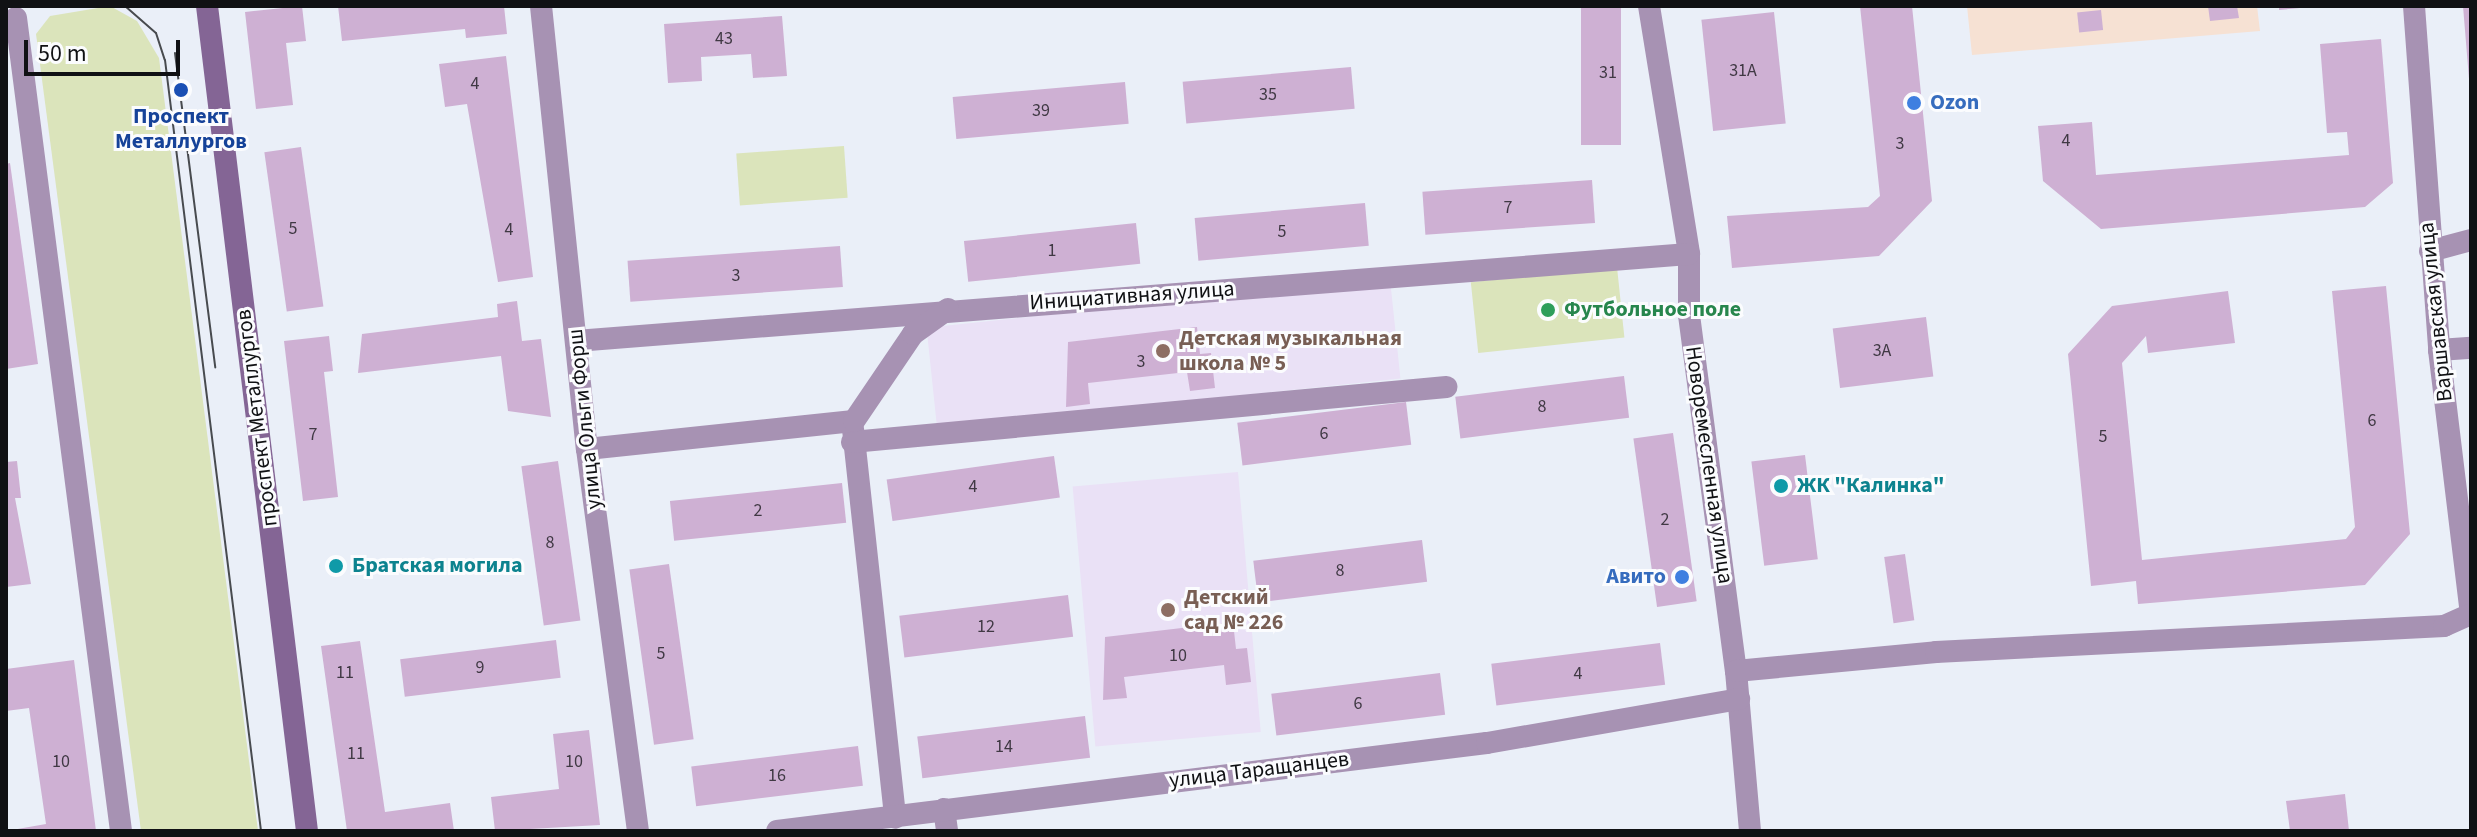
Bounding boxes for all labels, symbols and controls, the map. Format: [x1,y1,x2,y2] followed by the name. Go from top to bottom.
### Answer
[28,24,184,74] scale bar
[715,28,733,50] house number: 43
[38,36,87,71] text: 50 m
[1729,60,1757,82] house number: 31А
[1599,62,1617,84] house number: 31
[471,73,479,95] house number: 4
[172,81,190,99] marker: Проспект Металлургов
[1259,84,1277,106] house number: 35
[1930,90,1979,116] place label: Ozon
[1905,94,1923,112] marker: Ozon
[1032,100,1050,122] house number: 39
[115,103,247,154] place label: Проспект Металлургов
[2062,130,2070,152] house number: 4
[1896,133,1904,155] house number: 3
[1504,197,1512,219] house number: 7
[289,218,297,240] house number: 5
[505,219,513,241] house number: 4
[1278,221,1286,243] house number: 5
[2413,221,2459,403] street label: Варшавская улица
[1048,240,1056,262] house number: 1
[732,265,740,287] house number: 3
[1029,276,1235,316] street label: Инициативная улица
[1564,297,1741,323] place label: Футбольное поле
[1539,301,1557,319] marker: Футбольное поле
[231,308,283,528] street label: проспект Металлургов
[1179,325,1402,376] place label: Детская музыкальная школа № 5
[562,327,608,511] street label: улица Ольги Форш
[1873,340,1891,362] house number: 3А
[1154,342,1172,360] marker: Детская музыкальная школа № 5
[1679,345,1739,585] street label: Новоремесленная улица
[1137,351,1145,373] house number: 3
[1538,396,1546,418] house number: 8
[2368,410,2376,432] house number: 6
[1320,423,1328,445] house number: 6
[309,424,317,446] house number: 7
[2099,426,2107,448] house number: 5
[1797,473,1945,499] place label: ЖК "Калинка"
[969,476,977,498] house number: 4
[1772,477,1790,495] marker: ЖК "Калинка"
[754,500,762,522] house number: 2
[1661,509,1669,531] house number: 2
[546,532,554,554] house number: 8
[352,553,523,579] place label: Братская могила
[327,557,345,575] marker: Братская могила
[1336,560,1344,582] house number: 8
[1606,564,1666,590] place label: Авито
[1673,568,1691,586] marker: Авито
[1184,584,1283,636] place label: Детский сад № 226
[1159,601,1177,619] marker: Детский сад № 226
[977,616,995,638] house number: 12
[657,643,665,665] house number: 5
[1169,645,1187,667] house number: 10
[476,657,484,679] house number: 9
[336,662,354,684] house number: 11
[1574,663,1582,685] house number: 4
[1354,693,1362,715] house number: 6
[995,736,1013,758] house number: 14
[347,743,365,765] house number: 11
[1168,746,1350,794] street label: улица Таращанцев
[52,751,70,773] house number: 10
[565,751,583,773] house number: 10
[768,765,786,787] house number: 16

